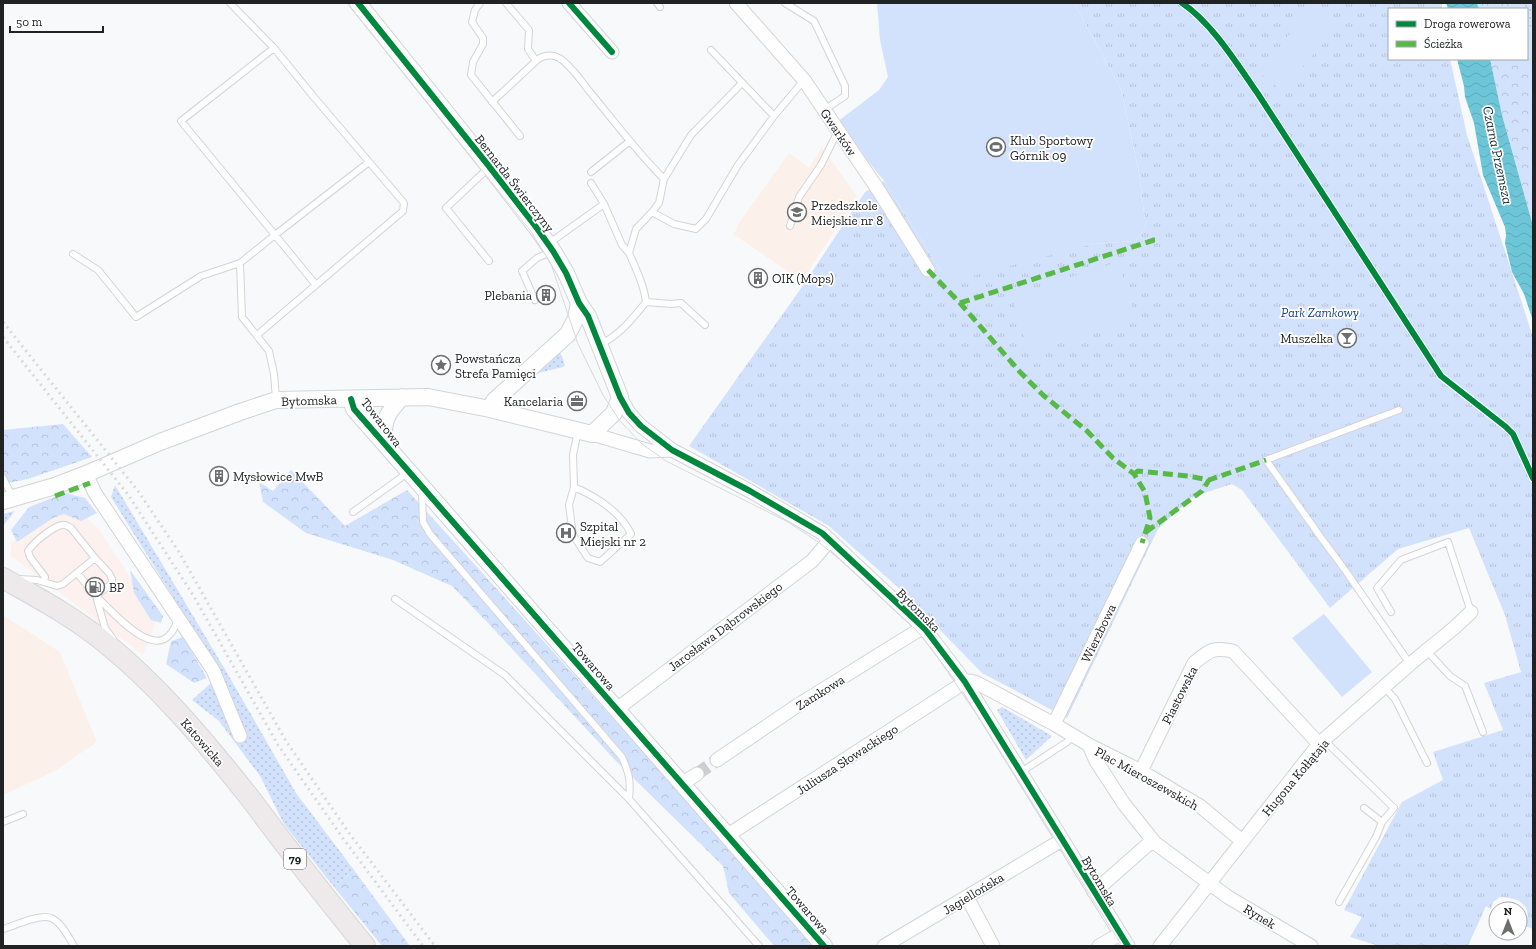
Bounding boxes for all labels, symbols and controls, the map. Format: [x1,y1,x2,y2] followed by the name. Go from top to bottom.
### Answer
[10,8,103,34] scale bar
[1388,8,1528,60] legend
[16,15,43,29] text: 50 m
[1424,17,1511,31] text: Droga rowerowa
[1424,36,1463,51] text: Ścieżka
[1479,105,1516,206] water label: Czarna Przemsza
[817,106,860,159] street label: Gwarków
[472,132,557,235] street label: Bernarda Świerczyny
[1010,133,1094,163] place label: Klub Sportowy Górnik 09
[985,136,1007,158] sports icon: Klub Sportowy Górnik 09
[811,198,883,229] place label: Przedszkole Miejskie nr 8
[786,201,808,223] school or university icon: Przedszkole Miejskie nr 8
[747,267,769,289] building icon: OIK (Mops)
[772,271,834,286] place label: OIK (Mops)
[535,284,557,306] building icon: Plebania
[484,288,533,303] place label: Plebania
[1281,305,1359,320] park label: Park Zamkowy
[1336,327,1358,349] bar icon: Muszelka
[1280,331,1334,346] place label: Muszelka
[455,351,536,381] place label: Powstańcza Strefa Pamięci
[430,354,452,376] place icon: Powstańcza Strefa Pamięci
[566,390,588,412] office icon: Kancelaria
[281,392,338,409] street label: Bytomska
[504,394,564,409] place label: Kancelaria
[358,395,406,450] street label: Towarowa
[208,465,230,487] building icon: Mysłowice MwB
[233,469,324,484] place label: Mysłowice MwB
[580,519,646,550] place label: Szpital Miejski nr 2
[555,522,577,544] hospital icon: Szpital Miejski nr 2
[84,576,106,598] fuel station icon: BP
[665,579,785,674] street label: Jarosława Dąbrowskiego
[109,580,125,595] place label: BP
[894,585,944,636] street label: Bytomska
[1078,601,1119,665] street label: Wierzbowa
[569,639,619,694] street label: Towarowa
[1158,663,1201,727] street label: Piastowska
[793,671,848,713] street label: Zamkowa
[178,715,228,770] street label: Katowicka
[794,721,901,798] street label: Juliusza Słowackiego
[1259,735,1333,820] street label: Hugona Kołłątaja
[1092,744,1202,814] street label: Plac Mieroszewskich
[284,849,306,869] road number: 79
[1079,853,1121,910] street label: Bytomska
[940,869,1007,917] street label: Jagiellońska
[783,883,833,938] street label: Towarowa
[1241,901,1279,932] street label: Rynek
[1488,901,1528,941] north arrow
[1504,905,1513,918] text: N

